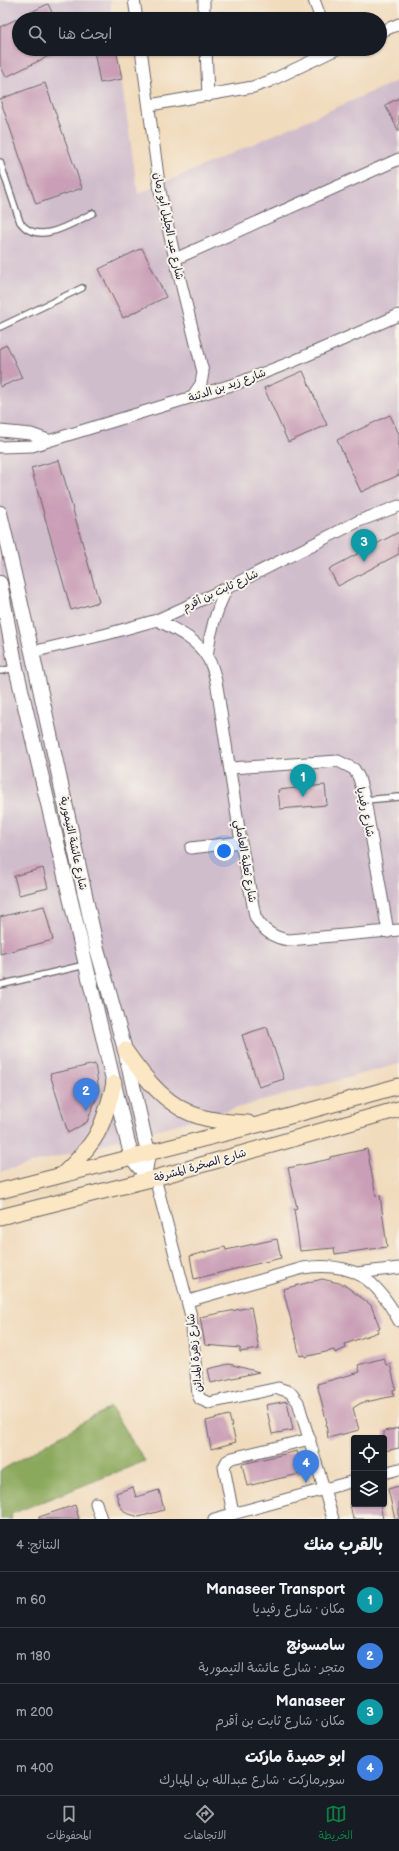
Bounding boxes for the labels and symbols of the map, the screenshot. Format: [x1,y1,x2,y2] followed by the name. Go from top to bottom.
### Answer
[149,171,186,281] street label: شارع عبد الجليل أبو رمان
[187,366,268,407] street label: شارع زيد بن الدثنة
[351,529,377,562] pin: 3
[180,567,261,616] street label: شارع ثابت بن أقرم
[290,764,316,797] pin: 1
[352,786,377,839] street label: شارع رفيديا
[55,795,90,892] street label: شارع عائشة التيمورية
[228,819,259,904] street label: شارع ثعلبة العاملي
[214,841,234,861] your location
[73,1078,99,1111] pin: 2
[153,1146,248,1187] street label: شارع الصخرة المشرفة
[184,1313,207,1393] street label: شارع زهرة المدائن
[293,1450,319,1483] pin: 4

